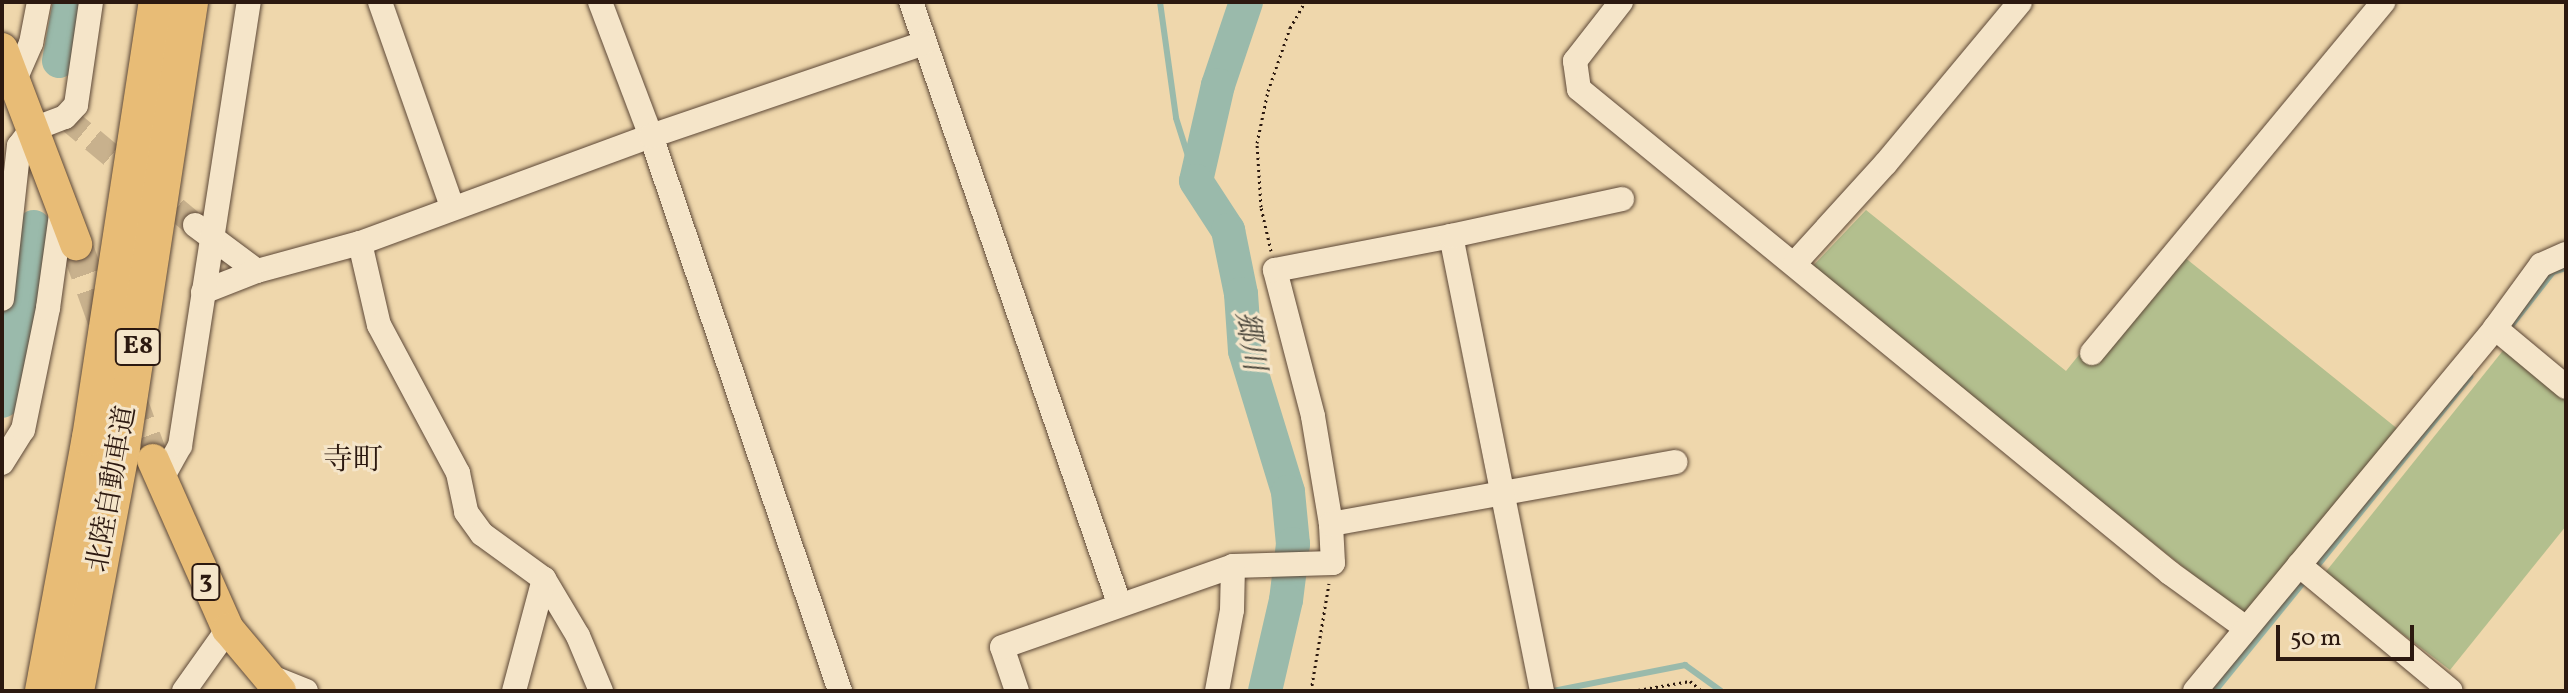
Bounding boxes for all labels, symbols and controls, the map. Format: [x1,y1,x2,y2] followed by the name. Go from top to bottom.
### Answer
[1227,309,1271,373] water label: 郷川
[114,325,162,369] road number: E8
[82,403,144,575] street label: 北陸自動車道
[323,443,383,479] district label: 寺町
[190,560,222,604] road number: 3
[2280,609,2418,659] scale bar
[2290,622,2342,656] text: 50 m

